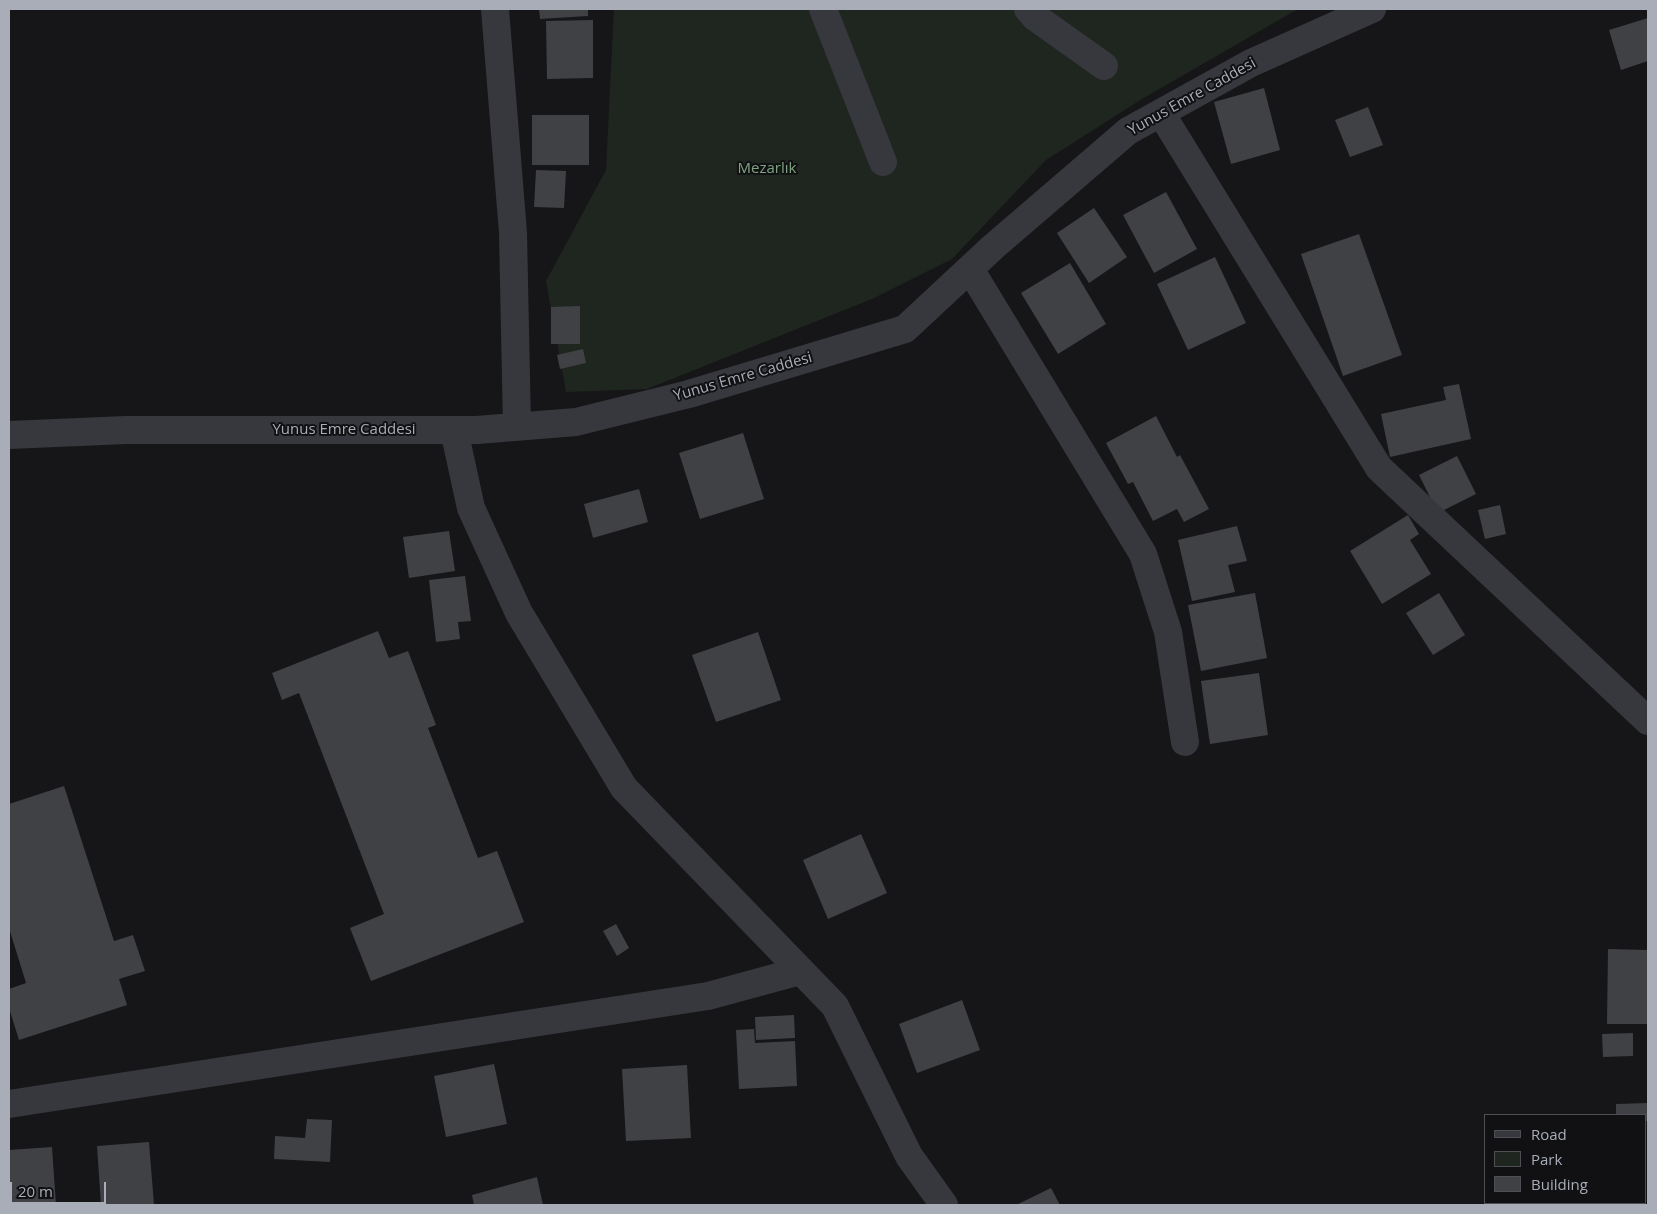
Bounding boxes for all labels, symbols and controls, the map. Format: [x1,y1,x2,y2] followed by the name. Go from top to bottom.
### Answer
[1125,54,1259,140] street label: Yunus Emre Caddesi
[738,160,796,178] park label: Mezarlık
[672,349,814,405] street label: Yunus Emre Caddesi
[272,421,416,439] street label: Yunus Emre Caddesi
[1484,1114,1647,1204] legend
[1531,1124,1567,1144] text: Road
[1531,1149,1562,1169] text: Park
[12,1172,109,1204] scale bar
[1531,1174,1588,1194] text: Building
[18,1181,53,1201] text: 20 m

